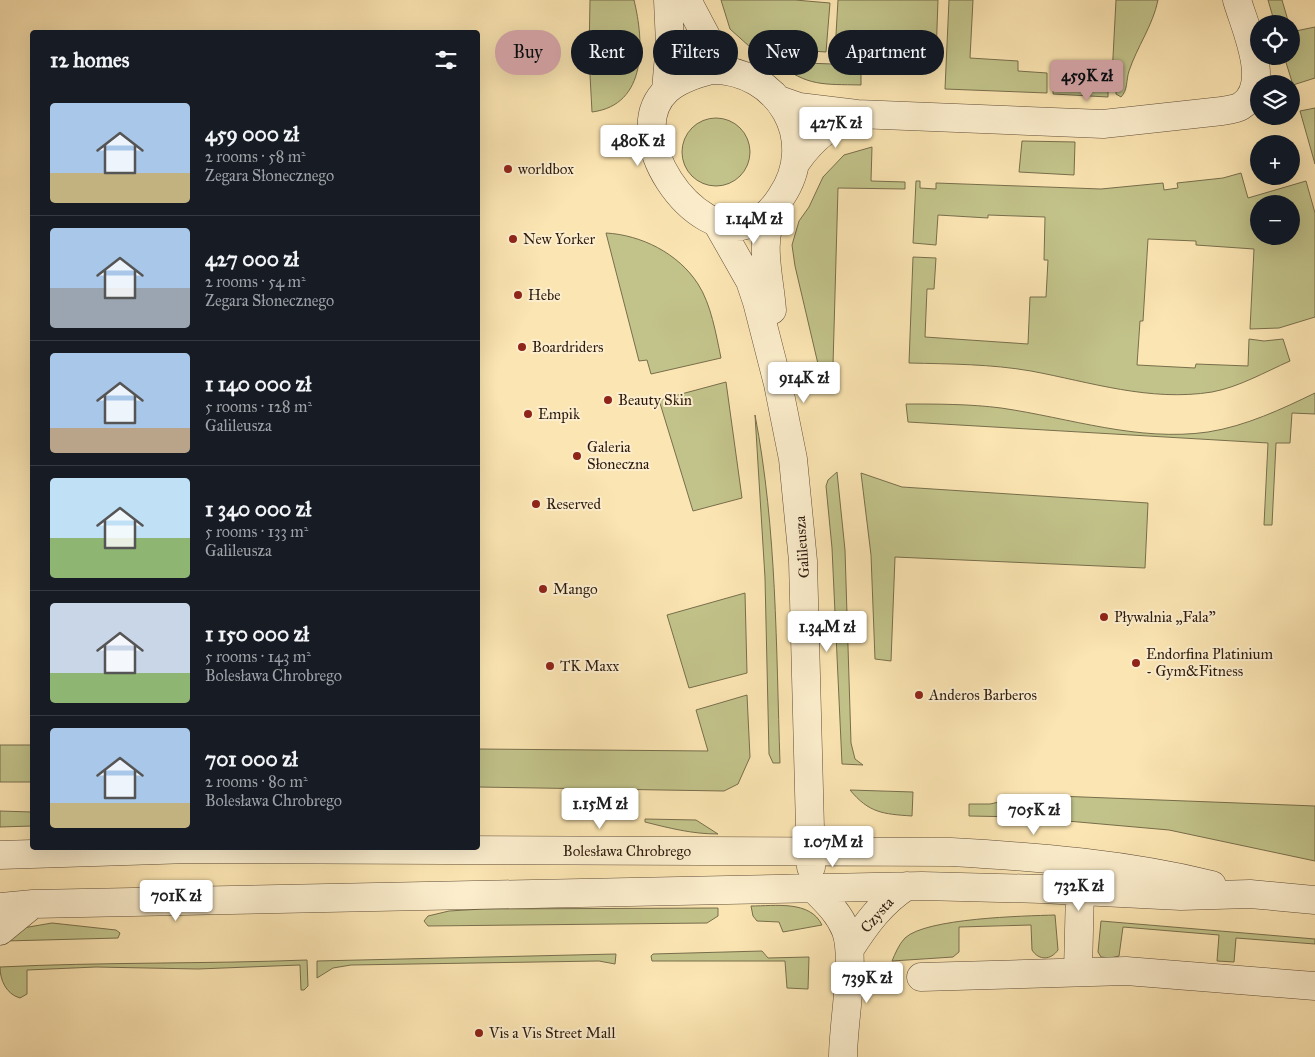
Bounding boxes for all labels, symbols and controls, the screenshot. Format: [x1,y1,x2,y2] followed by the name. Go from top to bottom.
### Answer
[1250,15,1300,245] map controls
[1250,15,1300,65] button: locate
[495,30,561,75] chip: Buy
[571,30,643,75] chip: Rent
[653,30,738,75] chip: Filters
[748,30,818,75] chip: New
[828,30,944,75] chip: Apartment
[432,46,460,74] icon: filters
[50,47,129,73] text: 12 homes
[1041,59,1133,102] pin: 459K zł
[1061,66,1113,85] text: 459K zł
[1250,75,1300,125] button: layers
[790,106,882,149] pin: 427K zł
[810,113,862,132] text: 427K zł
[205,121,299,147] text: 459 000 zł
[90,123,150,183] icon: home
[592,124,684,167] pin: 480K zł
[611,131,665,150] text: 480K zł
[1250,135,1300,185] button: +
[205,147,306,166] text: 2 rooms · 58 m²
[518,160,574,178] place label: worldbox
[502,163,514,175] marker: worldbox
[205,166,334,185] text: Zegara Słonecznego
[1250,195,1300,245] button: −
[702,202,806,245] pin: 1.14M zł
[726,209,782,228] text: 1.14M zł
[523,230,595,248] place label: New Yorker
[507,233,519,245] marker: New Yorker
[205,246,299,272] text: 427 000 zł
[90,248,150,308] icon: home
[205,272,306,291] text: 2 rooms · 54 m²
[528,286,561,304] place label: Hebe
[512,289,524,301] marker: Hebe
[205,291,334,310] text: Zegara Słonecznego
[532,338,604,356] place label: Boardriders
[516,341,528,353] marker: Boardriders
[758,362,850,404] pin: 914K zł
[779,368,829,387] text: 914K zł
[205,371,311,397] text: 1 140 000 zł
[90,373,150,433] icon: home
[618,391,692,409] place label: Beauty Skin
[602,394,614,406] marker: Beauty Skin
[205,397,312,416] text: 5 rooms · 128 m²
[538,405,580,423] place label: Empik
[522,408,534,420] marker: Empik
[205,416,272,435] text: Galileusza
[587,438,650,473] place label: Galeria Słoneczna
[571,450,583,462] marker: Galeria Słoneczna
[546,495,602,513] place label: Reserved
[205,496,311,522] text: 1 340 000 zł
[90,498,150,558] icon: home
[530,498,542,510] marker: Reserved
[791,515,813,579] street label: Galileusza
[205,522,308,541] text: 5 rooms · 133 m²
[205,541,272,560] text: Galileusza
[553,580,598,598] place label: Mango
[537,583,549,595] marker: Mango
[1114,608,1216,626] place label: Pływalnia „Fala”
[775,610,879,653] pin: 1.34M zł
[1098,611,1110,623] marker: Pływalnia „Fala”
[799,617,855,636] text: 1.34M zł
[205,621,309,647] text: 1 150 000 zł
[90,623,150,683] icon: home
[1146,645,1274,680] place label: Endorfina Platinium - Gym&Fitness
[205,647,311,666] text: 5 rooms · 143 m²
[560,657,620,675] place label: TK Maxx
[1130,657,1142,669] marker: Endorfina Platinium - Gym&Fitness
[544,660,556,672] marker: TK Maxx
[205,666,342,685] text: Bolesława Chrobrego
[928,686,1037,704] place label: Anderos Barberos
[913,689,925,701] marker: Anderos Barberos
[205,746,298,772] text: 701 000 zł
[90,748,150,808] icon: home
[205,772,308,791] text: 2 rooms · 80 m²
[548,788,652,830] pin: 1.15M zł
[205,791,342,810] text: Bolesława Chrobrego
[573,794,627,813] text: 1.15M zł
[988,794,1080,836] pin: 705K zł
[1008,800,1060,819] text: 705K zł
[781,826,885,868] pin: 1.07M zł
[803,832,863,851] text: 1.07M zł
[563,842,691,860] street label: Bolesława Chrobrego
[1033,870,1125,912] pin: 732K zł
[1054,876,1104,895] text: 732K zł
[130,880,222,922] pin: 701K zł
[151,886,201,905] text: 701K zł
[857,893,898,936] street label: Czysta
[821,962,913,1004] pin: 739K zł
[842,968,892,987] text: 739K zł
[488,1024,616,1042] place label: Vis a Vis Street Mall
[473,1027,485,1039] marker: Vis a Vis Street Mall

